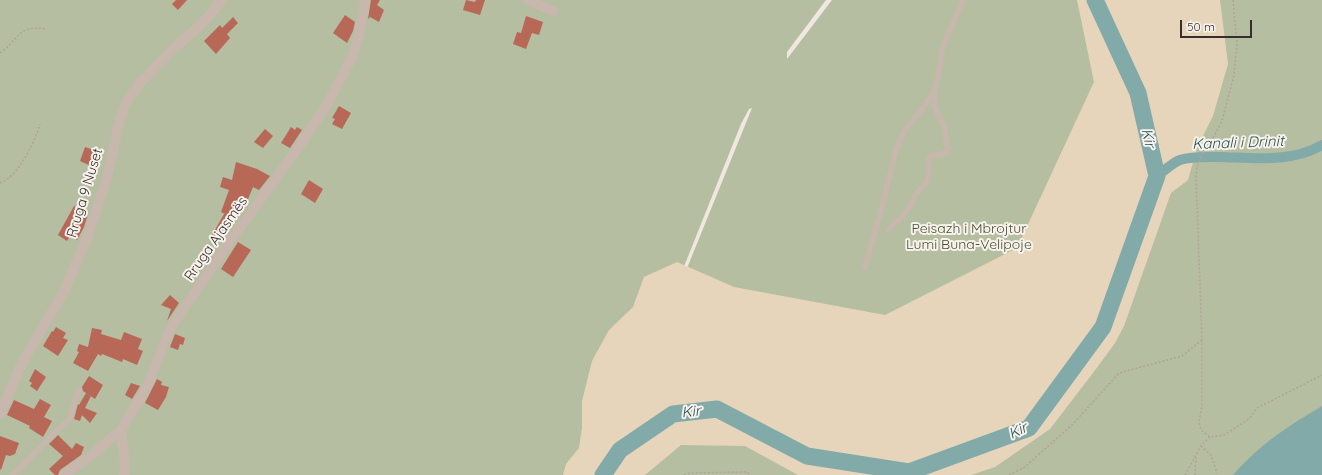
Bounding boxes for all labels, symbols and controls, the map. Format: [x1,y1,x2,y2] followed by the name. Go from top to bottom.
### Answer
[1182,12,1254,38] scale bar
[1187,19,1215,34] text: 50 m
[1137,127,1159,149] water label: Kir
[1192,132,1284,154] water label: Kanali i Drinit
[63,146,107,240] street label: Rruga 9 Nuset
[181,194,251,284] street label: Rruga Ajasmës
[906,221,1032,254] park label: Peisazh i Mbrojtur Lumi Buna-Velipoje
[681,402,701,422] water label: Kir
[1005,419,1031,443] water label: Kir

